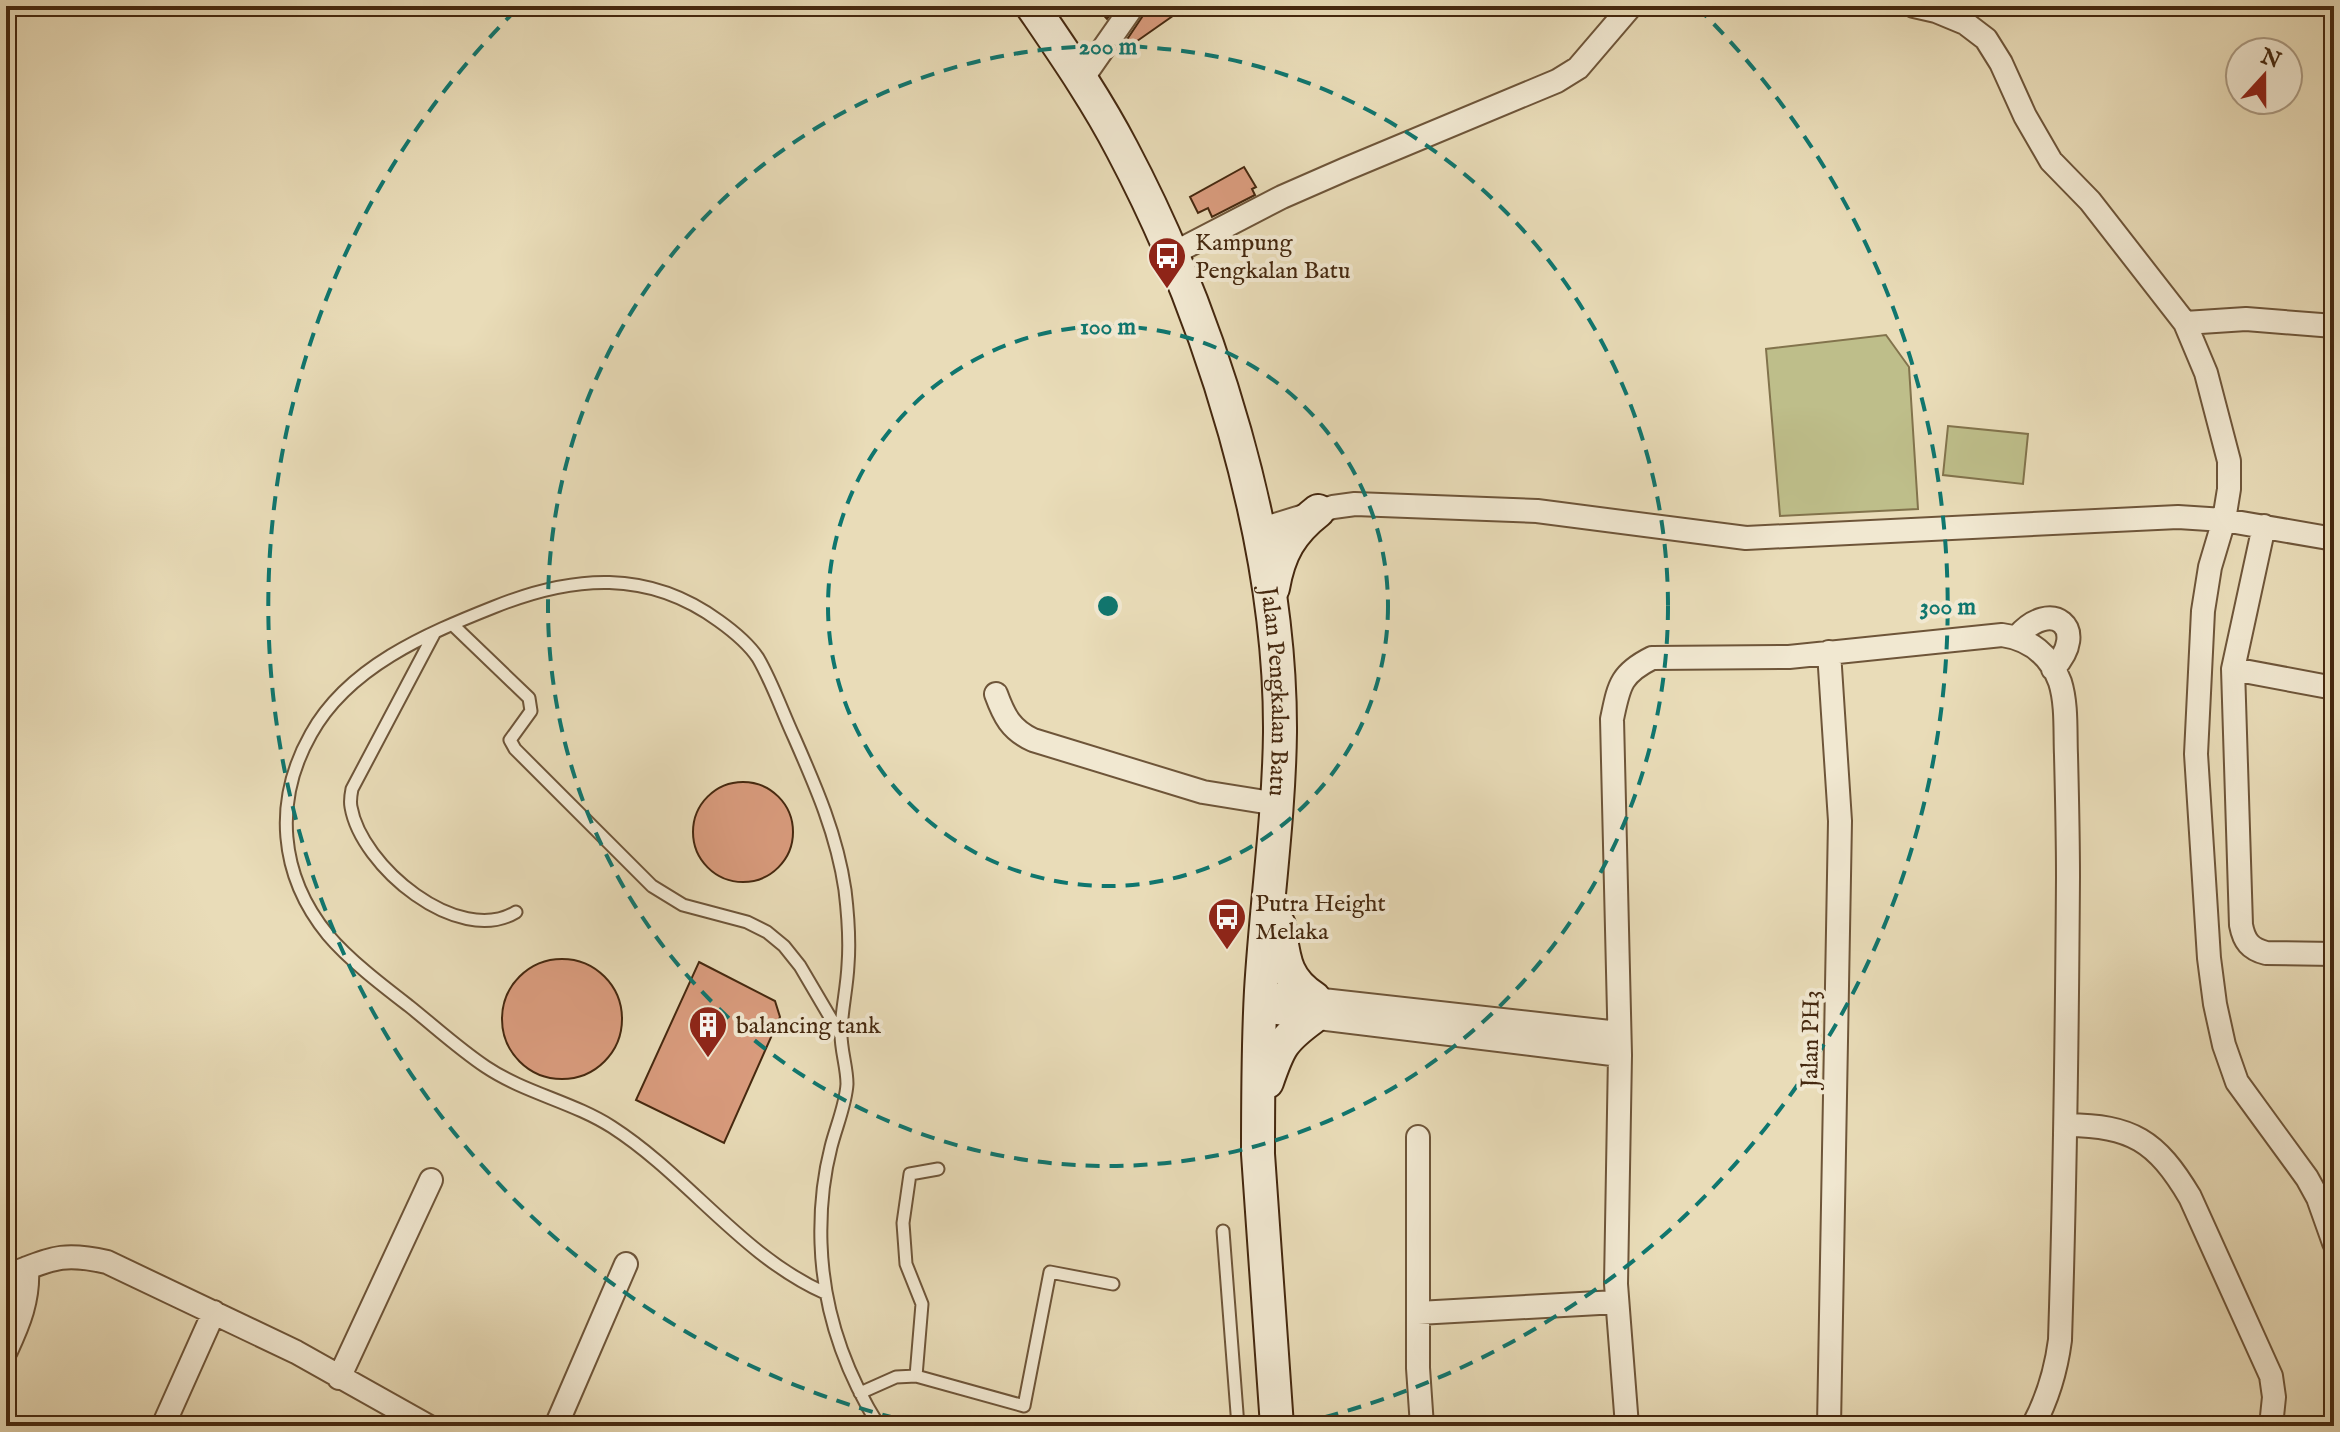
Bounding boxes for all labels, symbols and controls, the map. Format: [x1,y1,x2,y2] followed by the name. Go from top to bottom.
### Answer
[1079,32,1138,63] text: 200 m
[2224,36,2304,116] north arrow
[2256,42,2284,76] text: N
[1195,228,1351,287] place label: Kampung Pengkalan Batu
[1146,235,1188,290] bus stop icon: Kampung Pengkalan Batu
[1080,312,1137,343] text: 100 m
[1251,582,1294,797] street label: Jalan Pengkalan Batu
[1094,592,1122,620] centre of rings
[1920,592,1977,623] text: 300 m
[1255,889,1386,948] place label: Putra Height Melaka
[1206,896,1248,951] bus stop icon: Putra Height Melaka
[1795,990,1828,1091] street label: Jalan PH3
[687,1004,729,1059] building icon: balancing tank
[736,1011,881,1042] place label: balancing tank

